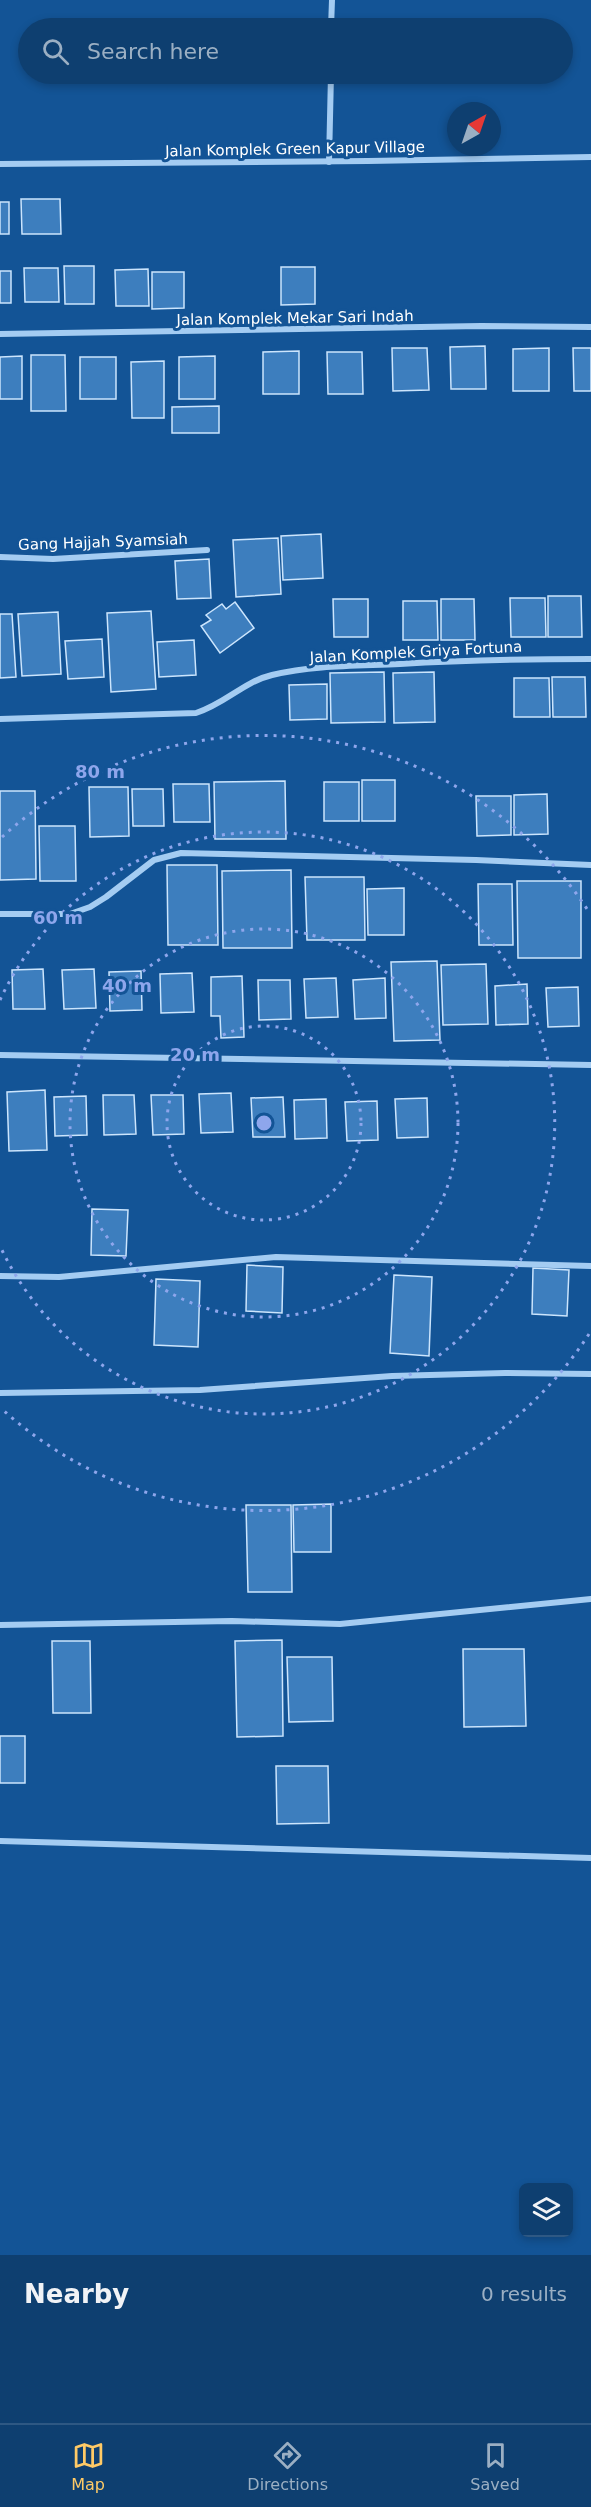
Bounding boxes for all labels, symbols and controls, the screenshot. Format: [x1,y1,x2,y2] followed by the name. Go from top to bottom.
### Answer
[18,18,573,84] search box
[39,35,72,68] icon: search
[87,39,219,64] text: Search here
[447,102,501,156] north arrow
[164,138,425,160] street label: Jalan Komplek Green Kapur Village
[175,307,414,329] street label: Jalan Komplek Mekar Sari Indah
[18,530,188,554] street label: Gang Hajjah Syamsiah
[308,637,523,667] street label: Jalan Komplek Griya Fortuna
[75,761,125,782] text: 80 m
[33,907,83,928] text: 60 m
[102,975,152,996] text: 40 m
[170,1044,220,1065] text: 20 m
[254,1113,274,1133] centre of rings
[519,2183,573,2237] map controls
[519,2183,573,2237] button: layers
[24,2279,129,2309] text: Nearby
[481,2282,567,2306] text: 0 results
[71,2439,105,2494] tab: Map
[247,2439,328,2494] tab: Directions
[470,2439,520,2494] tab: Saved

